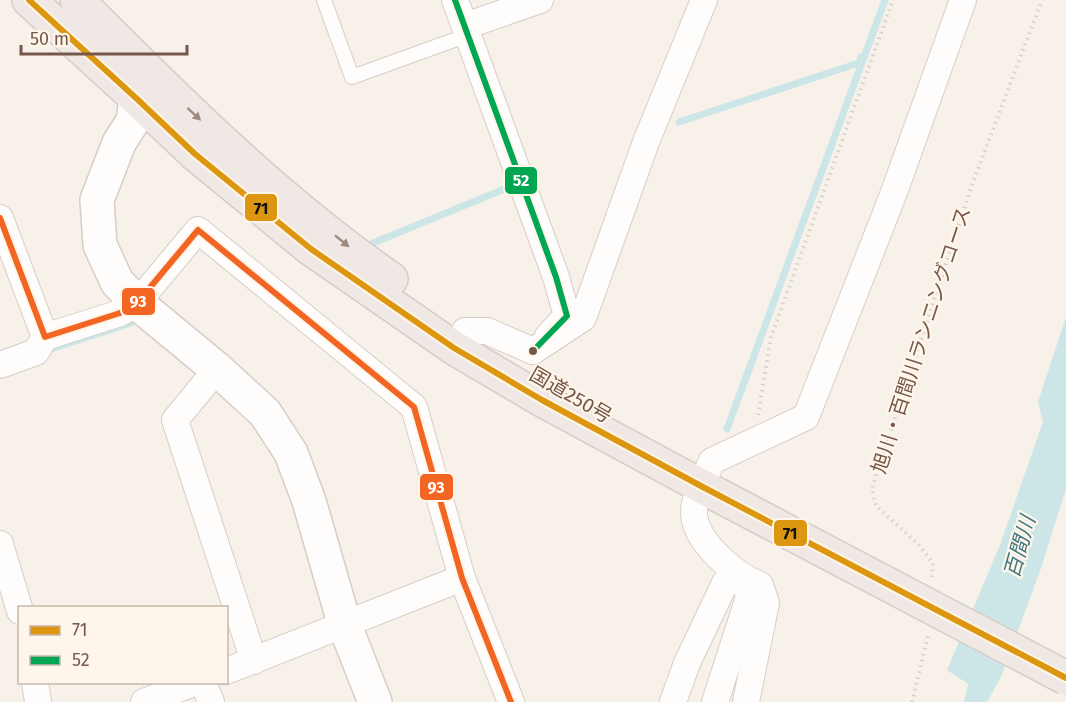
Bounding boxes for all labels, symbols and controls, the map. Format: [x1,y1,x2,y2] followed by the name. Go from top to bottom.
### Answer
[21,18,188,56] scale bar
[30,28,69,50] text: 50 m
[186,107,201,120] one-way arrow
[504,166,538,195] line badge: 52
[513,171,529,190] text: 52
[244,193,278,222] line badge: 71
[254,199,268,218] text: 71
[866,204,976,476] street label: 旭川・百間川ランニングコース
[334,235,349,247] one-way arrow
[121,287,156,316] line badge: 93
[130,292,146,311] text: 93
[527,345,539,357] unlabelled marker
[526,362,616,428] street label: 国道250号
[419,473,454,501] line badge: 93
[428,478,444,497] text: 93
[999,511,1042,581] water label: 百間川
[773,519,808,547] line badge: 71
[783,524,797,543] text: 71
[18,606,228,684] legend
[72,619,87,641] text: 71
[72,649,90,671] text: 52

